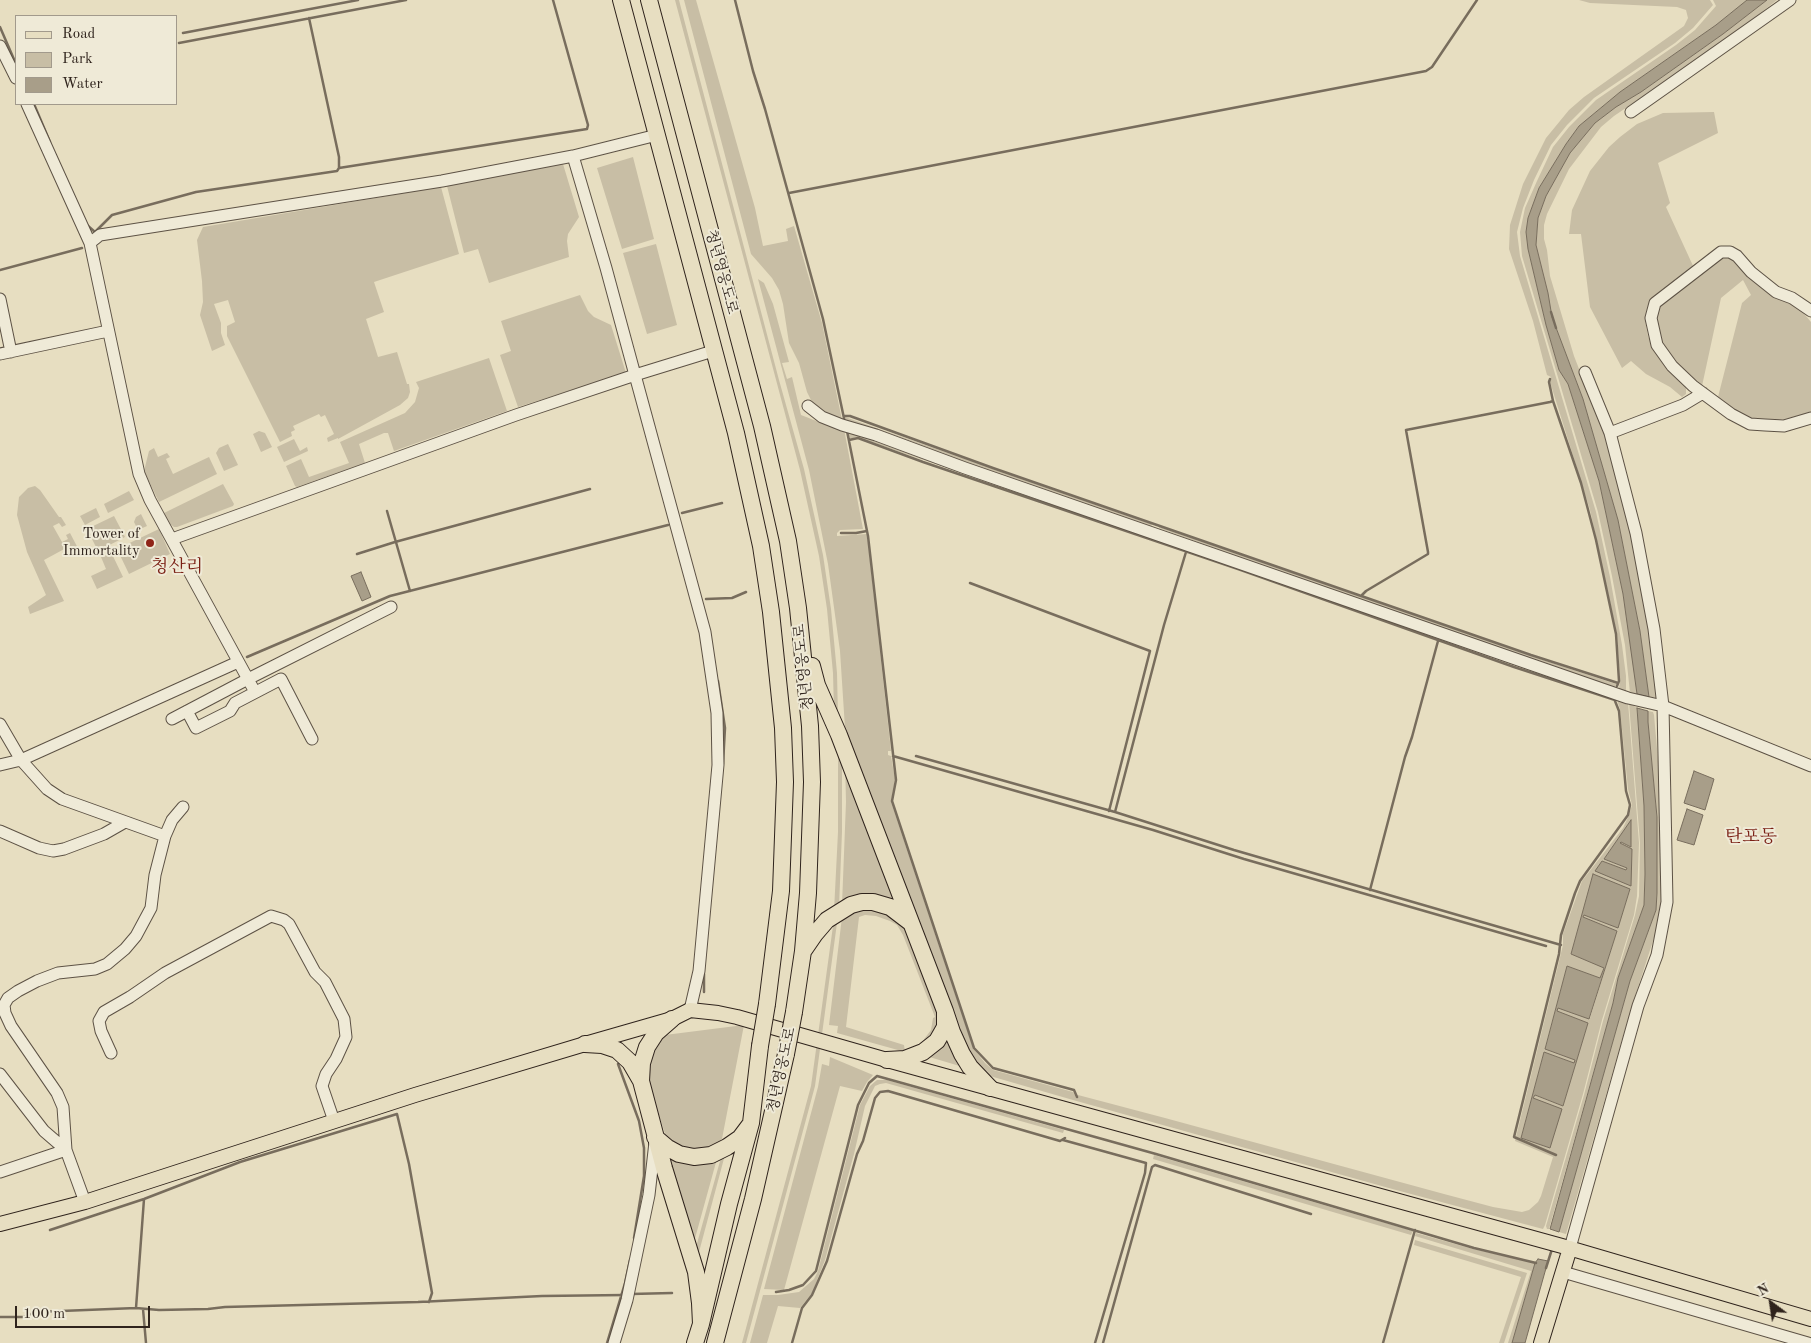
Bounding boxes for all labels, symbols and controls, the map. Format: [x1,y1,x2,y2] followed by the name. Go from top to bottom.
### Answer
[15,15,178,105] legend
[62,27,95,42] text: Road
[62,52,93,67] text: Park
[62,77,103,92] text: Water
[701,228,741,316] street label: 청년영웅도로
[63,525,140,560] place label: Tower of Immortality
[144,537,156,549] marker: Tower of Immortality
[151,556,203,578] district label: 청산리
[791,623,817,711] street label: 청년영웅도로
[1725,826,1777,848] district label: 탄포동
[764,1026,800,1114] street label: 청년영웅도로
[1746,1278,1796,1328] north arrow
[1755,1281,1771,1299] text: N
[18,1296,152,1328] scale bar
[23,1307,65,1322] text: 100 m

